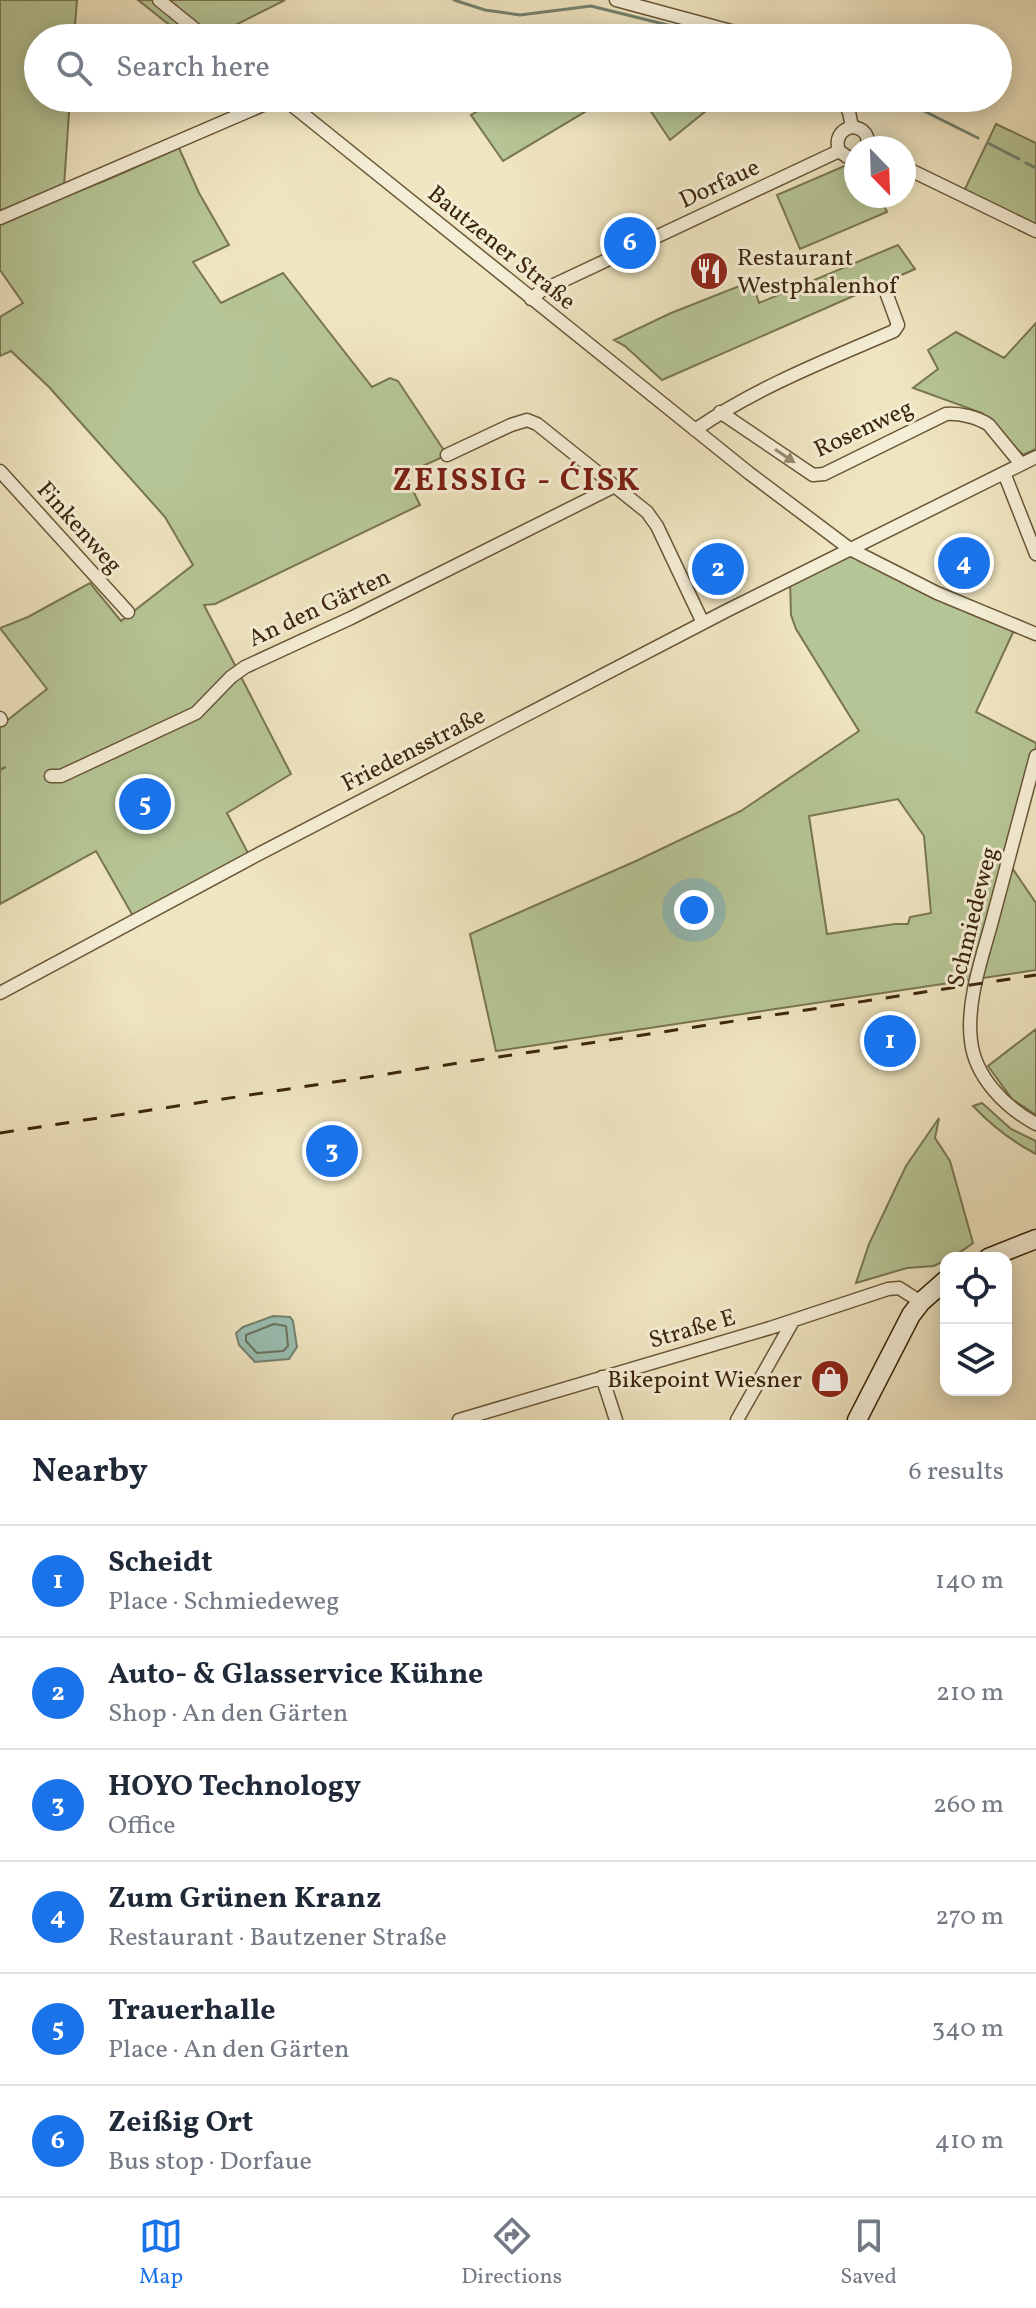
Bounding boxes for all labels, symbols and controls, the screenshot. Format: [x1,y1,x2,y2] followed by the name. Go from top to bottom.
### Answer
[24,24,1012,112] search box
[52,46,96,90] icon: search
[116,47,270,89] text: Search here
[844,136,916,208] north arrow
[674,151,766,218] street label: Dorfaue
[419,178,582,319] street label: Bautzener Straße
[604,213,656,273] pin: 6
[737,242,900,304] place label: Restaurant Westphalenhof
[688,250,730,292] restaurant icon: Restaurant Westphalenhof
[809,392,919,468] street label: Rosenweg
[774,448,795,463] one-way arrow
[392,460,642,504] district label: ZEISSIG - ĆISK
[28,475,129,582] street label: Finkenweg
[938,533,990,593] pin: 4
[692,539,744,599] pin: 2
[243,561,397,657] street label: An den Gärten
[336,700,492,802] street label: Friedensstraße
[119,774,171,834] pin: 5
[940,843,1008,992] street label: Schmiedeweg
[674,890,714,930] your location
[864,1011,916,1071] pin: 1
[306,1121,358,1181] pin: 3
[940,1252,1012,1396] map controls
[940,1252,1012,1324] button: locate
[645,1301,740,1358] street label: Straße E
[940,1324,1012,1396] button: layers
[809,1358,851,1400] shop icon: Bikepoint Wiesner
[607,1364,802,1398] place label: Bikepoint Wiesner
[32,1449,148,1496] text: Nearby
[909,1454,1004,1490] text: 6 results
[108,1542,212,1584] text: Scheidt
[53,1563,63,1599] text: 1
[935,1563,1004,1599] text: 140 m
[108,1584,339,1620] text: Place · Schmiedeweg
[108,1654,483,1696] text: Auto- & Glasservice Kühne
[51,1675,65,1711] text: 2
[936,1675,1004,1711] text: 210 m
[108,1696,348,1732] text: Shop · An den Gärten
[108,1766,361,1808] text: HOYO Technology
[51,1787,65,1823] text: 3
[933,1787,1004,1823] text: 260 m
[108,1808,176,1844] text: Office
[108,1878,381,1920] text: Zum Grünen Kranz
[50,1899,66,1935] text: 4
[935,1899,1004,1935] text: 270 m
[108,1920,447,1956] text: Restaurant · Bautzener Straße
[108,1990,276,2032] text: Trauerhalle
[52,2011,64,2047] text: 5
[932,2011,1004,2047] text: 340 m
[108,2032,350,2068] text: Place · An den Gärten
[108,2102,253,2144] text: Zeißig Ort
[51,2123,65,2159] text: 6
[935,2123,1004,2159] text: 410 m
[108,2144,312,2180] text: Bus stop · Dorfaue
[139,2214,183,2293] tab: Map
[461,2214,562,2293] tab: Directions
[840,2214,897,2293] tab: Saved

